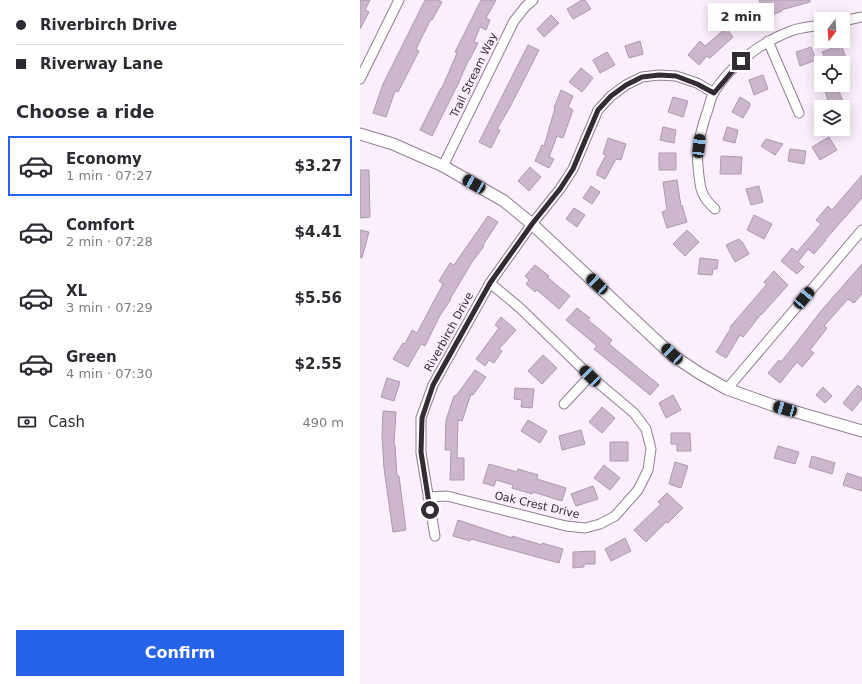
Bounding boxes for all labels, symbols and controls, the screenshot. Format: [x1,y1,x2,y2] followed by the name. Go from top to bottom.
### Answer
[708,3,774,31] callout: 2 min
[721,9,761,24] text: 2 min
[814,12,850,48] north arrow
[814,12,850,136] map controls
[40,16,177,34] text: Riverbirch Drive
[447,30,500,120] street label: Trail Stream Way
[732,52,750,70] route end
[40,55,163,73] text: Riverway Lane
[814,56,850,92] button: locate
[814,100,850,136] button: layers
[16,101,155,122] text: Choose a ride
[692,133,706,159] car
[18,148,54,184] icon: car
[66,150,142,168] text: Economy
[295,157,342,175] text: $3.27
[66,168,153,183] text: 1 min · 07:27
[461,173,487,195] car
[18,214,54,250] icon: car
[66,216,134,234] text: Comfort
[295,223,342,241] text: $4.41
[66,234,153,249] text: 2 min · 07:28
[584,271,610,297] car
[18,280,54,316] icon: car
[66,282,87,300] text: XL
[792,285,816,311] car
[295,289,342,307] text: $5.56
[422,290,476,374] street label: Riverbirch Drive
[66,300,153,315] text: 3 min · 07:29
[659,341,685,367] car
[18,346,54,382] icon: car
[66,348,117,366] text: Green
[295,355,342,373] text: $2.55
[577,363,603,389] car
[66,366,153,381] text: 4 min · 07:30
[772,400,798,418] car
[16,411,38,433] icon: cash
[48,413,85,431] text: Cash
[302,415,344,430] text: 490 m
[493,489,581,521] street label: Oak Crest Drive
[421,501,439,519] route start
[16,630,344,676] button: Confirm

